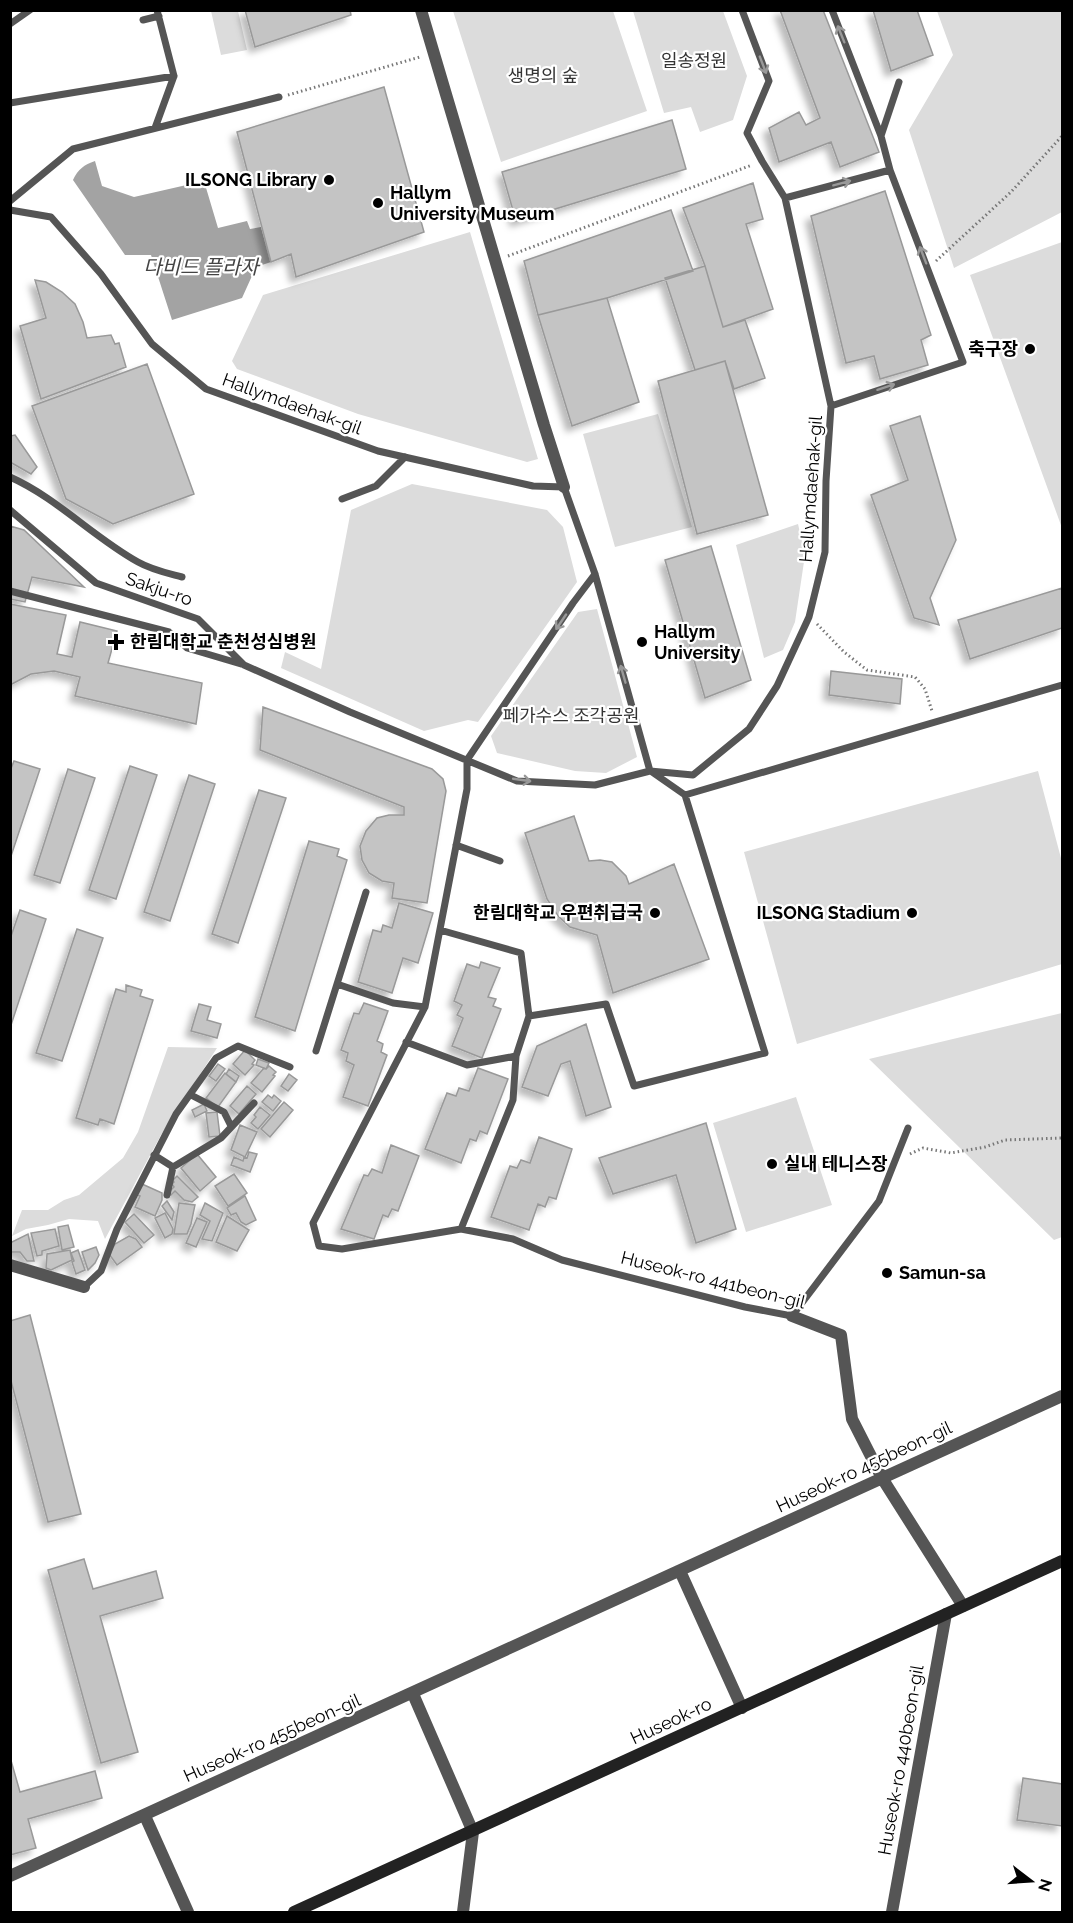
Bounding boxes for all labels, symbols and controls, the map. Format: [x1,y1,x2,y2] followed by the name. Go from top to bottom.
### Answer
[835,26,846,44] one-way arrow
[661,50,727,71] park label: 일송정원
[758,55,769,74] one-way arrow
[508,65,578,86] park label: 생명의 숲
[185,169,317,190] place label: ILSONG Library
[322,173,336,187] marker: ILSONG Library
[832,177,851,188] one-way arrow
[390,182,555,224] place label: Hallym University Museum
[371,196,385,210] marker: Hallym University Museum
[917,246,928,265] one-way arrow
[143,255,261,279] water label: 다비드 플라자
[968,338,1018,359] place label: 축구장
[1023,342,1037,356] marker: 축구장
[220,369,365,439] street label: Hallymdaehak-gil
[876,381,895,392] one-way arrow
[795,415,826,563] street label: Hallymdaehak-gil
[123,567,196,610] street label: Sakju-ro
[555,613,567,629] one-way arrow
[654,621,740,663] place label: Hallym University
[130,631,316,652] place label: 한림대학교 춘천성심병원
[107,633,125,651] marker: 한림대학교 춘천성심병원
[635,635,649,649] marker: Hallym University
[617,665,628,684] one-way arrow
[502,705,640,726] park label: 페가수스 조각공원
[511,775,531,786] one-way arrow
[473,902,643,923] place label: 한림대학교 우편취급국
[756,902,900,923] place label: ILSONG Stadium
[648,906,662,920] marker: 한림대학교 우편취급국
[905,906,919,920] marker: ILSONG Stadium
[784,1153,888,1174] place label: 실내 테니스장
[765,1157,779,1171] marker: 실내 테니스장
[619,1246,808,1313] street label: Huseok-ro 441beon-gil
[899,1262,986,1283] place label: Samun-sa
[880,1266,894,1280] marker: Samun-sa
[773,1417,955,1517] street label: Huseok-ro 455beon-gil
[873,1663,928,1857] street label: Huseok-ro 440beon-gil
[180,1689,364,1786] street label: Huseok-ro 455beon-gil
[627,1693,715,1748] street label: Huseok-ro
[1001,1851,1061,1911] north arrow
[1034,1877,1056,1894] text: N

